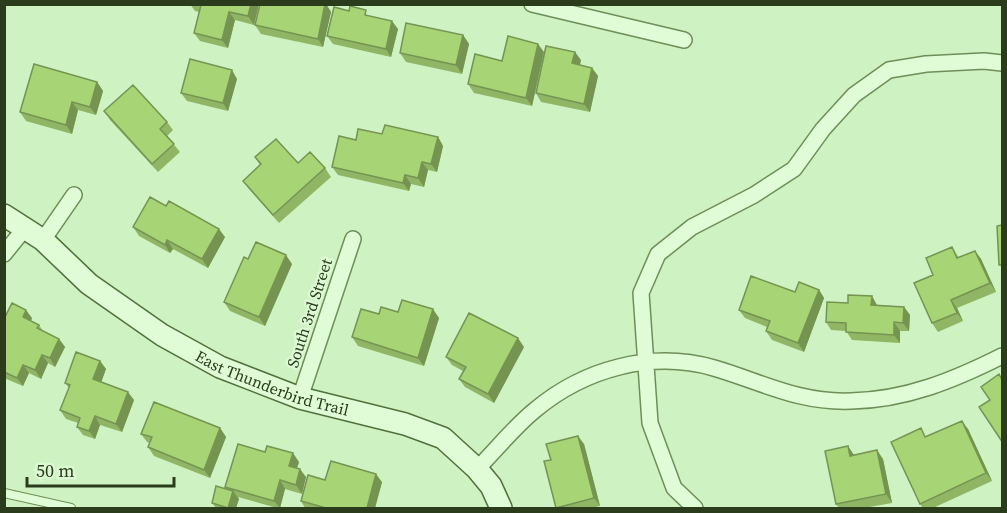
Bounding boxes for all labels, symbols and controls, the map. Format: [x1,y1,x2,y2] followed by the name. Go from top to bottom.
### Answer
[281,255,337,370] street label: South 3rd Street
[192,345,351,421] street label: East Thunderbird Trail
[27,450,174,488] scale bar
[36,458,74,483] text: 50 m

